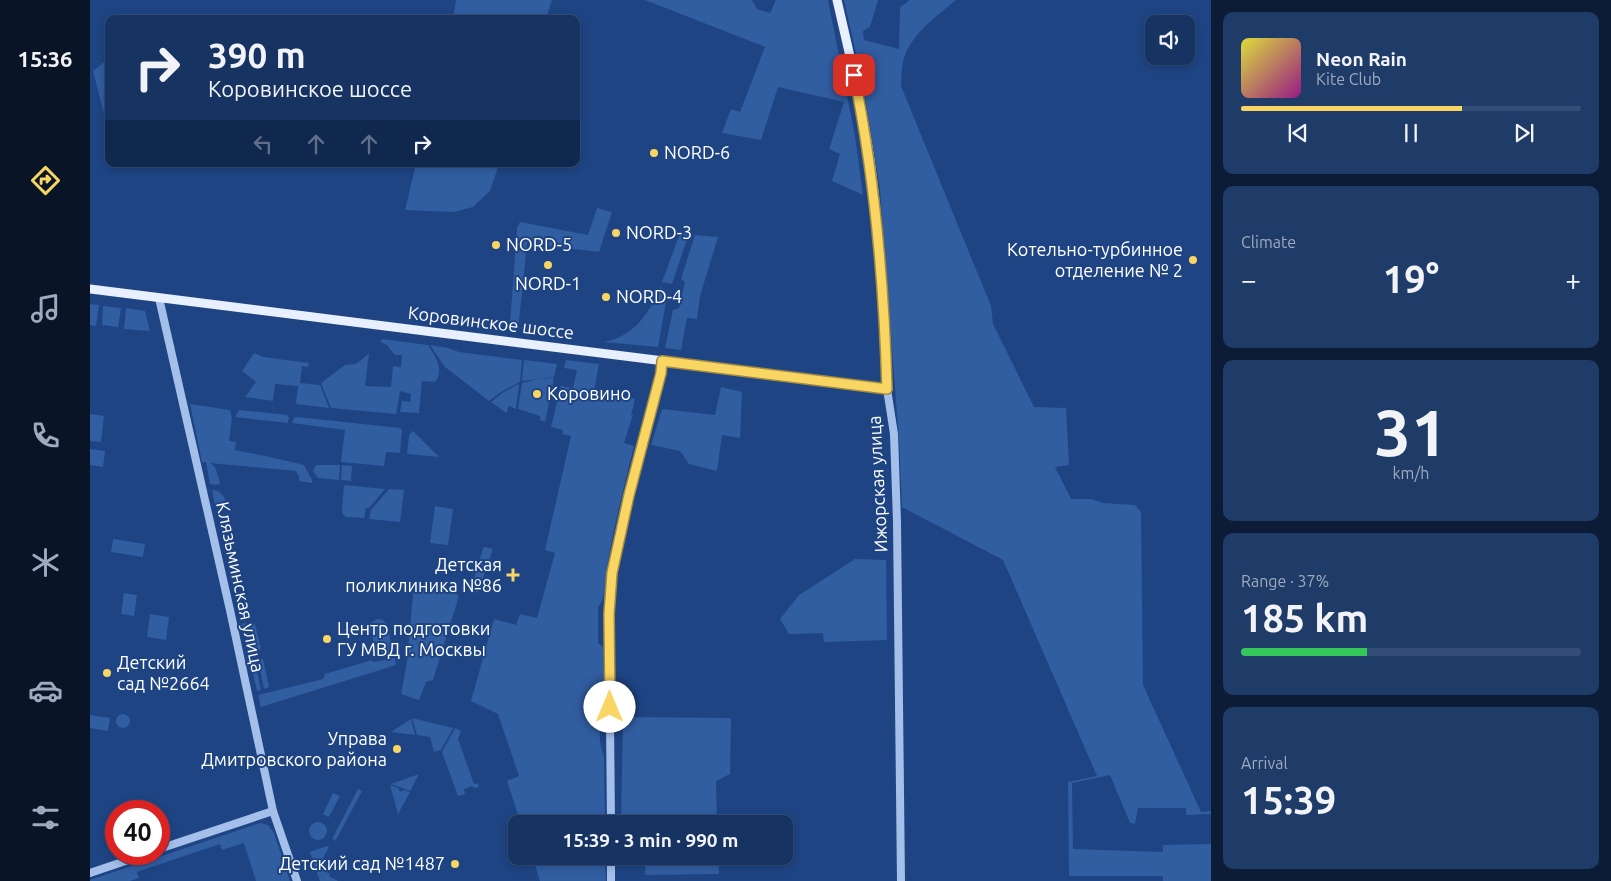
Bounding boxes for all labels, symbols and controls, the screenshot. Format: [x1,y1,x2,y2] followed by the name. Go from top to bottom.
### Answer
[1145,15,1195,65] map controls
[1145,15,1195,65] button: sound
[125,35,190,100] icon: right
[208,35,306,75] text: 390 m
[17,46,73,71] text: 15:36
[1316,48,1407,70] text: Neon Rain
[833,54,875,96] pin
[840,61,868,89] icon: arrive
[1316,70,1381,88] text: Kite Club
[208,76,412,101] text: Коровинское шоссе
[1284,119,1312,147] icon: previous
[1397,119,1425,147] icon: pause
[1510,119,1538,147] icon: next
[249,130,277,158] icon: left
[302,130,330,158] icon: ahead
[355,130,383,158] icon: ahead
[408,130,436,158] icon: right
[664,142,730,162] place label: NORD-6
[648,147,660,159] marker: NORD-6
[28,163,63,198] icon: directions
[626,222,692,242] place label: NORD-3
[610,227,622,239] marker: NORD-3
[1241,233,1296,251] text: Climate
[506,234,572,254] place label: NORD-5
[490,239,502,251] marker: NORD-5
[1007,239,1183,280] place label: Котельно-турбинное отделение № 2
[1187,254,1199,266] marker: Котельно-турбинное отделение № 2
[1383,258,1439,300] text: 19°
[542,259,554,271] marker: NORD-1
[1241,264,1257,295] text: −
[1565,264,1581,295] text: +
[515,273,581,293] place label: NORD-1
[616,286,682,306] place label: NORD-4
[28,291,63,326] icon: music
[600,291,612,303] marker: NORD-4
[407,302,575,342] street label: Коровинское шоссе
[547,383,631,403] place label: Коровино
[531,388,543,400] marker: Коровино
[1374,395,1448,468] text: 31
[863,415,891,553] street label: Ижорская улица
[28,418,63,453] icon: phone
[1393,464,1429,482] text: km/h
[213,500,269,674] street label: Клязьминская улица
[28,545,63,580] icon: climate
[345,554,502,595] place label: Детская поликлиника №86
[506,568,520,582] marker: Детская поликлиника №86
[1241,572,1329,590] text: Range · 37%
[1241,597,1368,639] text: 185 km
[337,618,490,659] place label: Центр подготовки ГУ МВД г. Москвы
[321,633,333,645] marker: Центр подготовки ГУ МВД г. Москвы
[117,652,210,693] place label: Детский сад №2664
[101,667,113,679] marker: Детский сад №2664
[28,673,63,708] icon: car
[583,680,635,732] position arrow
[201,728,387,769] place label: Управа Дмитровского района
[391,743,403,755] marker: Управа Дмитровского района
[1241,754,1288,772] text: Arrival
[1241,779,1336,821] text: 15:39
[28,800,63,835] icon: filters
[105,800,170,865] speed limit sign: 40
[563,829,738,851] text: 15:39 · 3 min · 990 m
[279,853,445,873] place label: Детский сад №1487
[449,858,461,870] marker: Детский сад №1487

